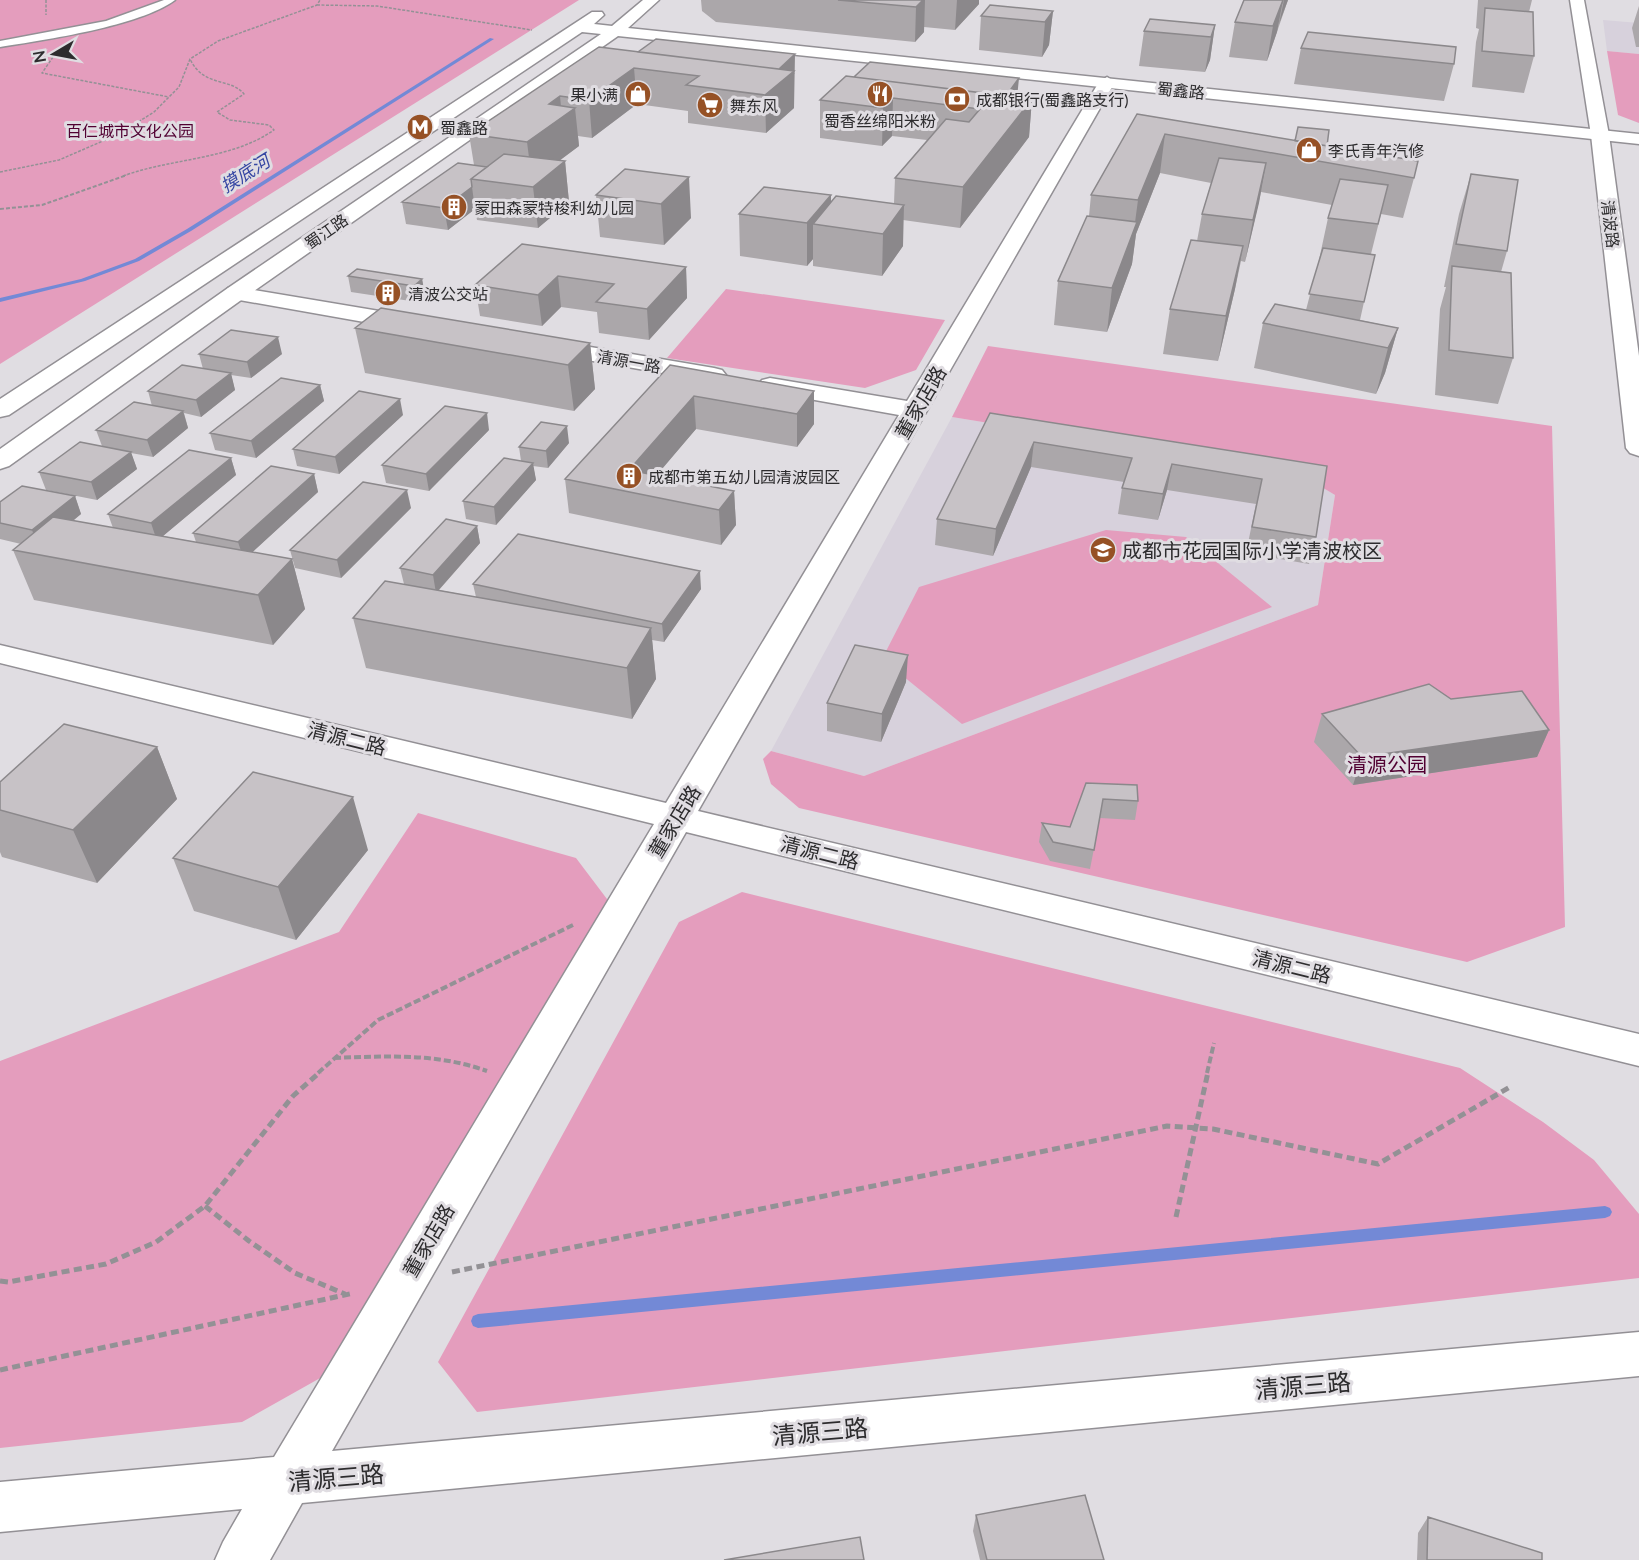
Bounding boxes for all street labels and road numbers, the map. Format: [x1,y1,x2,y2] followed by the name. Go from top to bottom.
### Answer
[1156,78,1206,102] street label: 蜀鑫路
[1599,199,1623,249] street label: 清波路
[301,209,351,253] street label: 蜀江路
[596,346,662,376] street label: 清源一路
[890,361,950,443] street label: 董家店路
[305,717,389,759] street label: 清源二路
[643,781,705,861] street label: 董家店路
[778,831,862,873] street label: 清源二路
[1250,945,1334,987] street label: 清源二路
[398,1199,458,1281] street label: 董家店路
[1254,1366,1352,1404] street label: 清源三路
[771,1412,869,1450] street label: 清源三路
[287,1458,385,1496] street label: 清源三路

